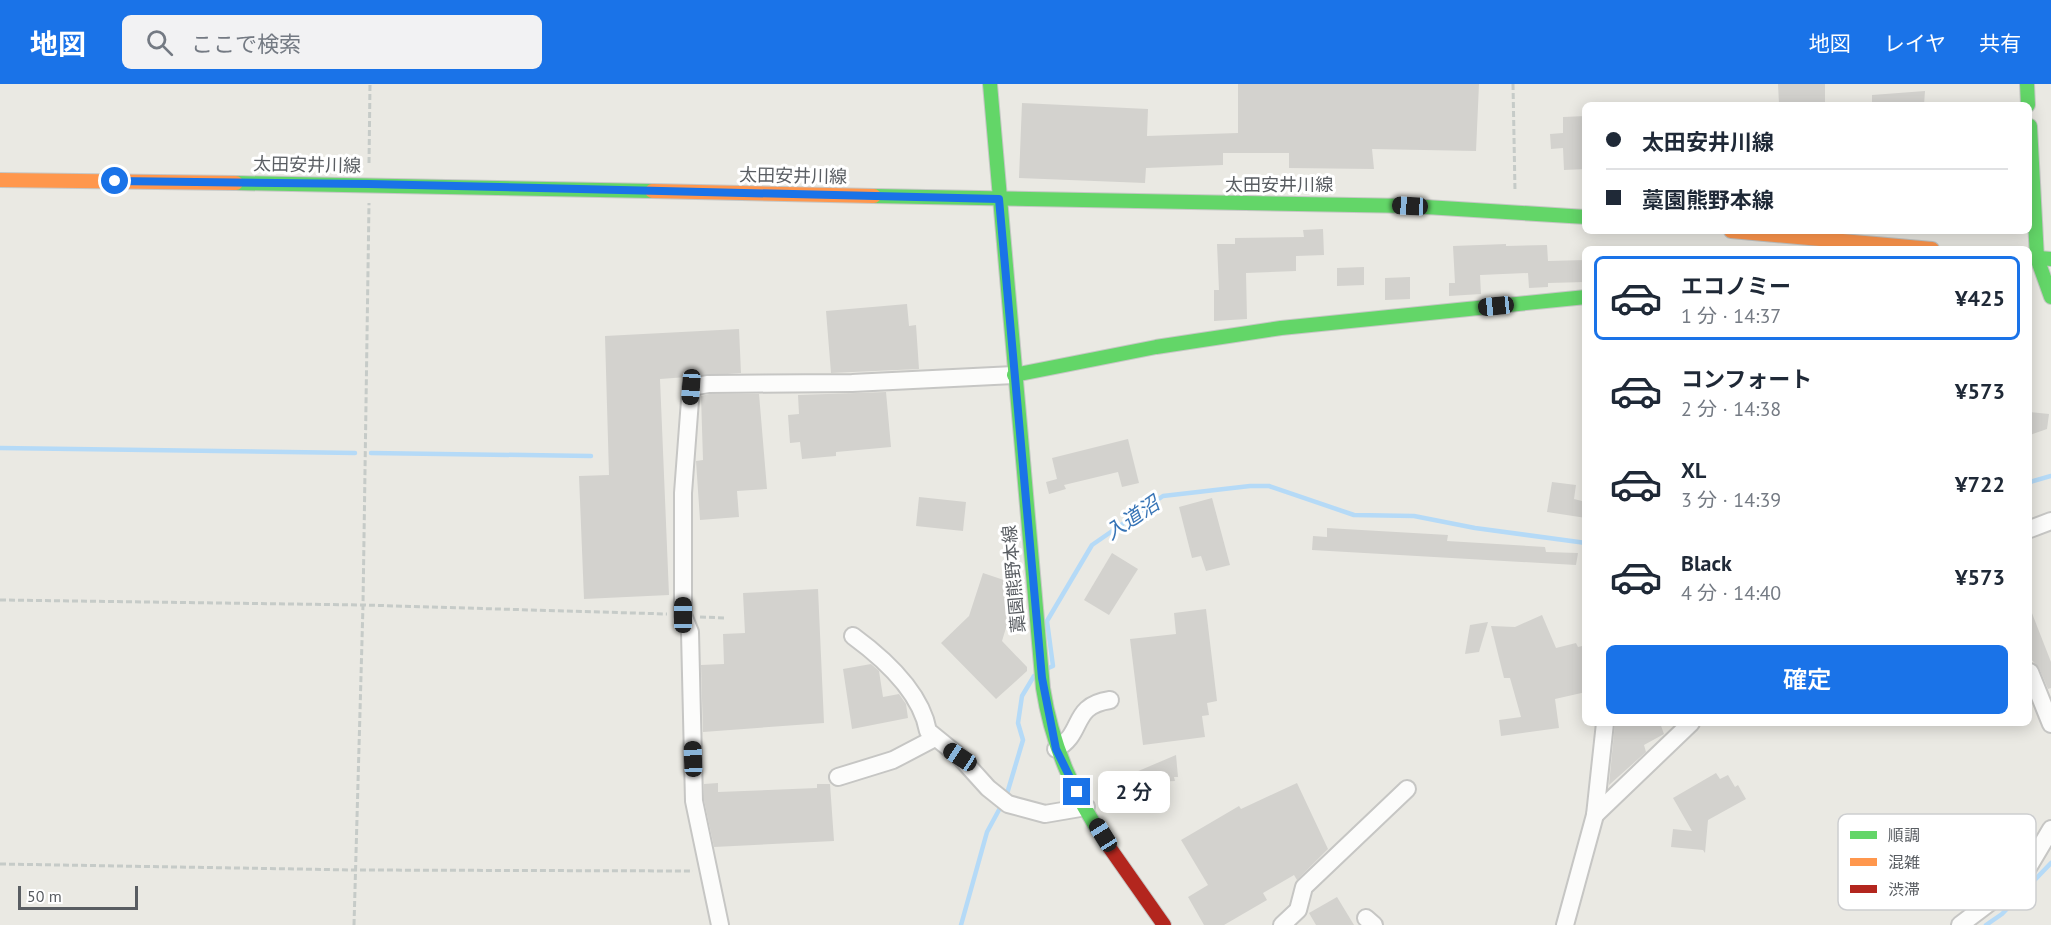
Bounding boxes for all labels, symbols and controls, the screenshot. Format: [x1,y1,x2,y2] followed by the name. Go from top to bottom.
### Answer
[122,15,542,69] search box
[30,25,86,62] text: 地図
[143,26,176,59] icon: search
[191,30,301,58] text: ここで検索
[1809,30,1851,57] text: 地図
[1884,30,1946,57] text: レイヤ
[1979,30,2021,57] text: 共有
[1642,128,1774,156] text: 太田安井川線
[253,152,361,177] street label: 太田安井川線
[739,163,847,188] street label: 太田安井川線
[101,167,128,194] route start
[1225,173,1333,196] street label: 太田安井川線
[1642,186,1774,214] text: 藁園熊野本線
[1392,196,1428,216] car
[1609,271,1663,325] icon: car
[1681,272,1791,300] text: エコノミー
[1955,284,2005,312] text: ¥425
[1477,295,1515,317] car
[1681,303,1781,329] text: 1 分 · 14:37
[1609,364,1663,418] icon: car
[1681,365,1812,393] text: コンフォート
[681,368,701,406] car
[1955,377,2005,405] text: ¥573
[1681,396,1781,422] text: 2 分 · 14:38
[1681,456,1706,484] text: XL
[1609,457,1663,511] icon: car
[1955,470,2005,498] text: ¥722
[1681,487,1781,513] text: 3 分 · 14:39
[1100,489,1167,546] water label: 入道沼
[997,524,1030,634] street label: 藁園熊野本線
[1681,549,1732,577] text: Black
[1609,550,1663,604] icon: car
[1955,563,2005,591] text: ¥573
[1681,580,1781,606] text: 4 分 · 14:40
[674,597,692,633] car
[1606,645,2008,714] button: 確定
[940,740,980,774] car
[683,741,703,777] car
[1098,771,1170,813] callout: 2 分
[1063,778,1090,805] route end
[1116,779,1152,805] text: 2 分
[1838,814,2036,910] legend
[1086,815,1120,855] car
[1888,825,1920,845] text: 順調
[1888,852,1920,872] text: 混雑
[1888,879,1920,899] text: 渋滞
[18,883,138,910] scale bar
[27,886,62,906] text: 50 m

